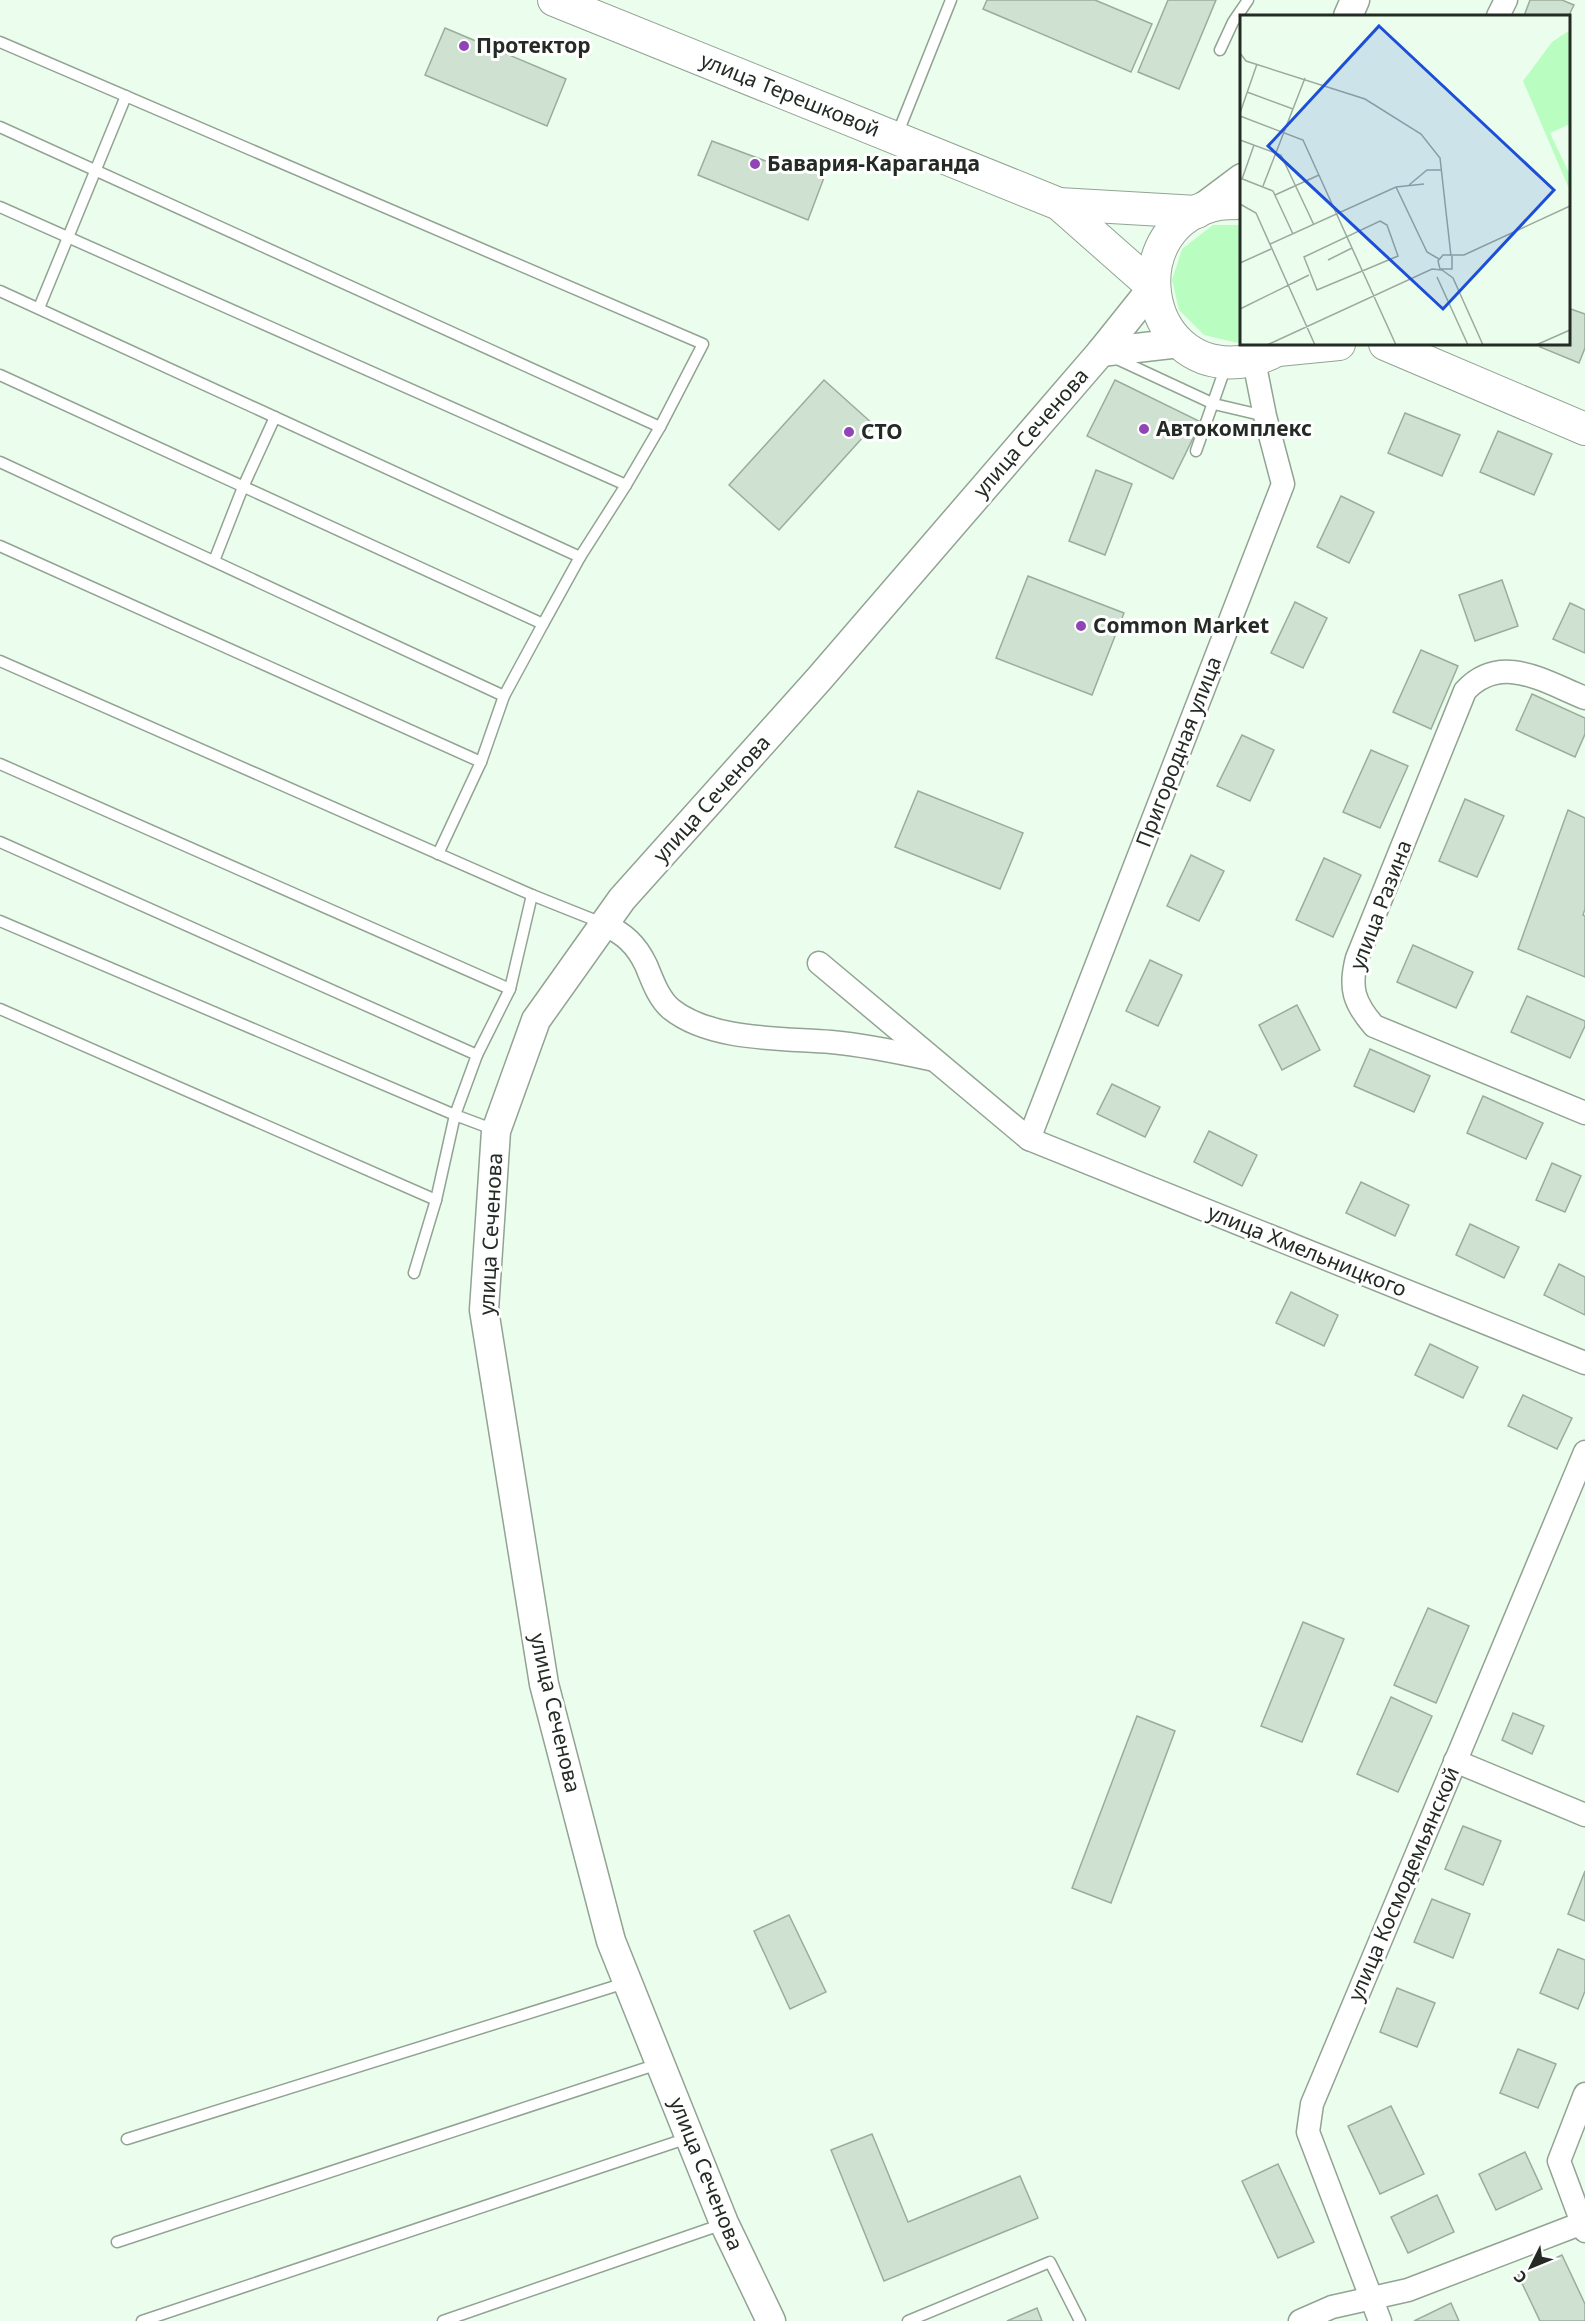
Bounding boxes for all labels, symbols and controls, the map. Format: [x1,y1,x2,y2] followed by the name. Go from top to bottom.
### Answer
[1240,15,1570,345] inset map
[476,31,591,59] place label: Протектор
[457,39,471,53] marker: Протектор
[697,45,884,143] street label: улица Терешковой
[767,149,980,177] place label: Бавария-Караганда
[748,157,762,171] marker: Бавария-Караганда
[966,362,1094,503] street label: улица Сеченова
[1156,414,1312,442] place label: Автокомплекс
[861,417,903,445] place label: СТО
[1137,422,1151,436] marker: Автокомплекс
[842,425,856,439] marker: СТО
[1093,611,1269,639] place label: Common Market
[1074,619,1088,633] marker: Common Market
[1129,652,1227,851] street label: Пригородная улица
[646,729,776,868] street label: улица Сеченова
[1342,836,1418,973] street label: улица Разина
[472,1152,508,1316] street label: улица Сеченова
[1204,1197,1411,1303] street label: улица Хмельницкого
[524,1630,588,1795] street label: улица Сеченова
[1341,1762,1465,2005] street label: улица Космодемьянской
[663,2093,750,2254] street label: улица Сеченова
[1501,2237,1561,2297] north arrow
[1508,2266,1532,2289] text: С

